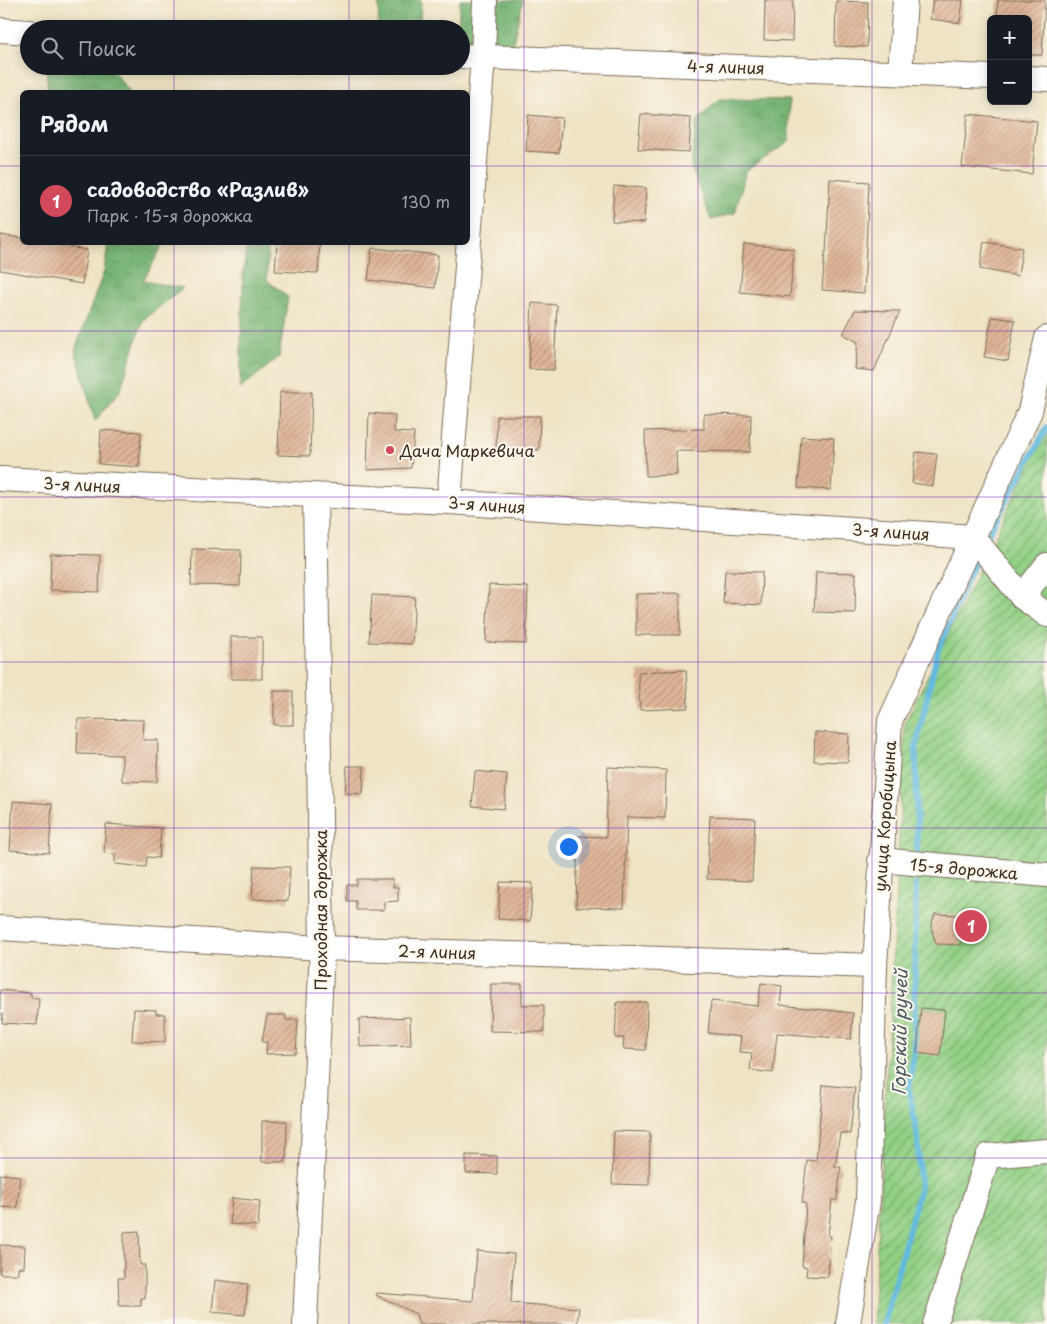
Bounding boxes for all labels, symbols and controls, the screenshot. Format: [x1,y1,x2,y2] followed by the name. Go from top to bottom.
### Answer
[987,15,1032,105] map controls
[987,15,1032,60] button: +
[20,20,470,75] search box
[38,34,66,62] icon: search
[78,34,136,62] text: Поиск
[687,53,765,79] street label: 4-я линия
[987,60,1032,105] button: −
[40,107,108,139] text: Рядом
[87,175,309,203] text: садоводство «Разлив»
[52,189,60,213] text: 1
[402,189,450,213] text: 130 m
[87,203,253,227] text: Парк · 15-я дорожка
[399,438,535,462] place label: Дача Маркевича
[384,444,396,456] marker: Дача Маркевича
[43,470,121,498] street label: 3-я линия
[447,489,527,519] street label: 3-я линия
[851,516,931,546] street label: 3-я линия
[867,740,901,892] street label: улица Коробицына
[308,829,332,991] street label: Проходная дорожка
[556,834,582,860] your location
[909,851,1019,885] street label: 15-я дорожка
[955,907,987,945] pin: 1
[398,938,476,964] street label: 2-я линия
[884,966,914,1095] water label: Горский ручей

